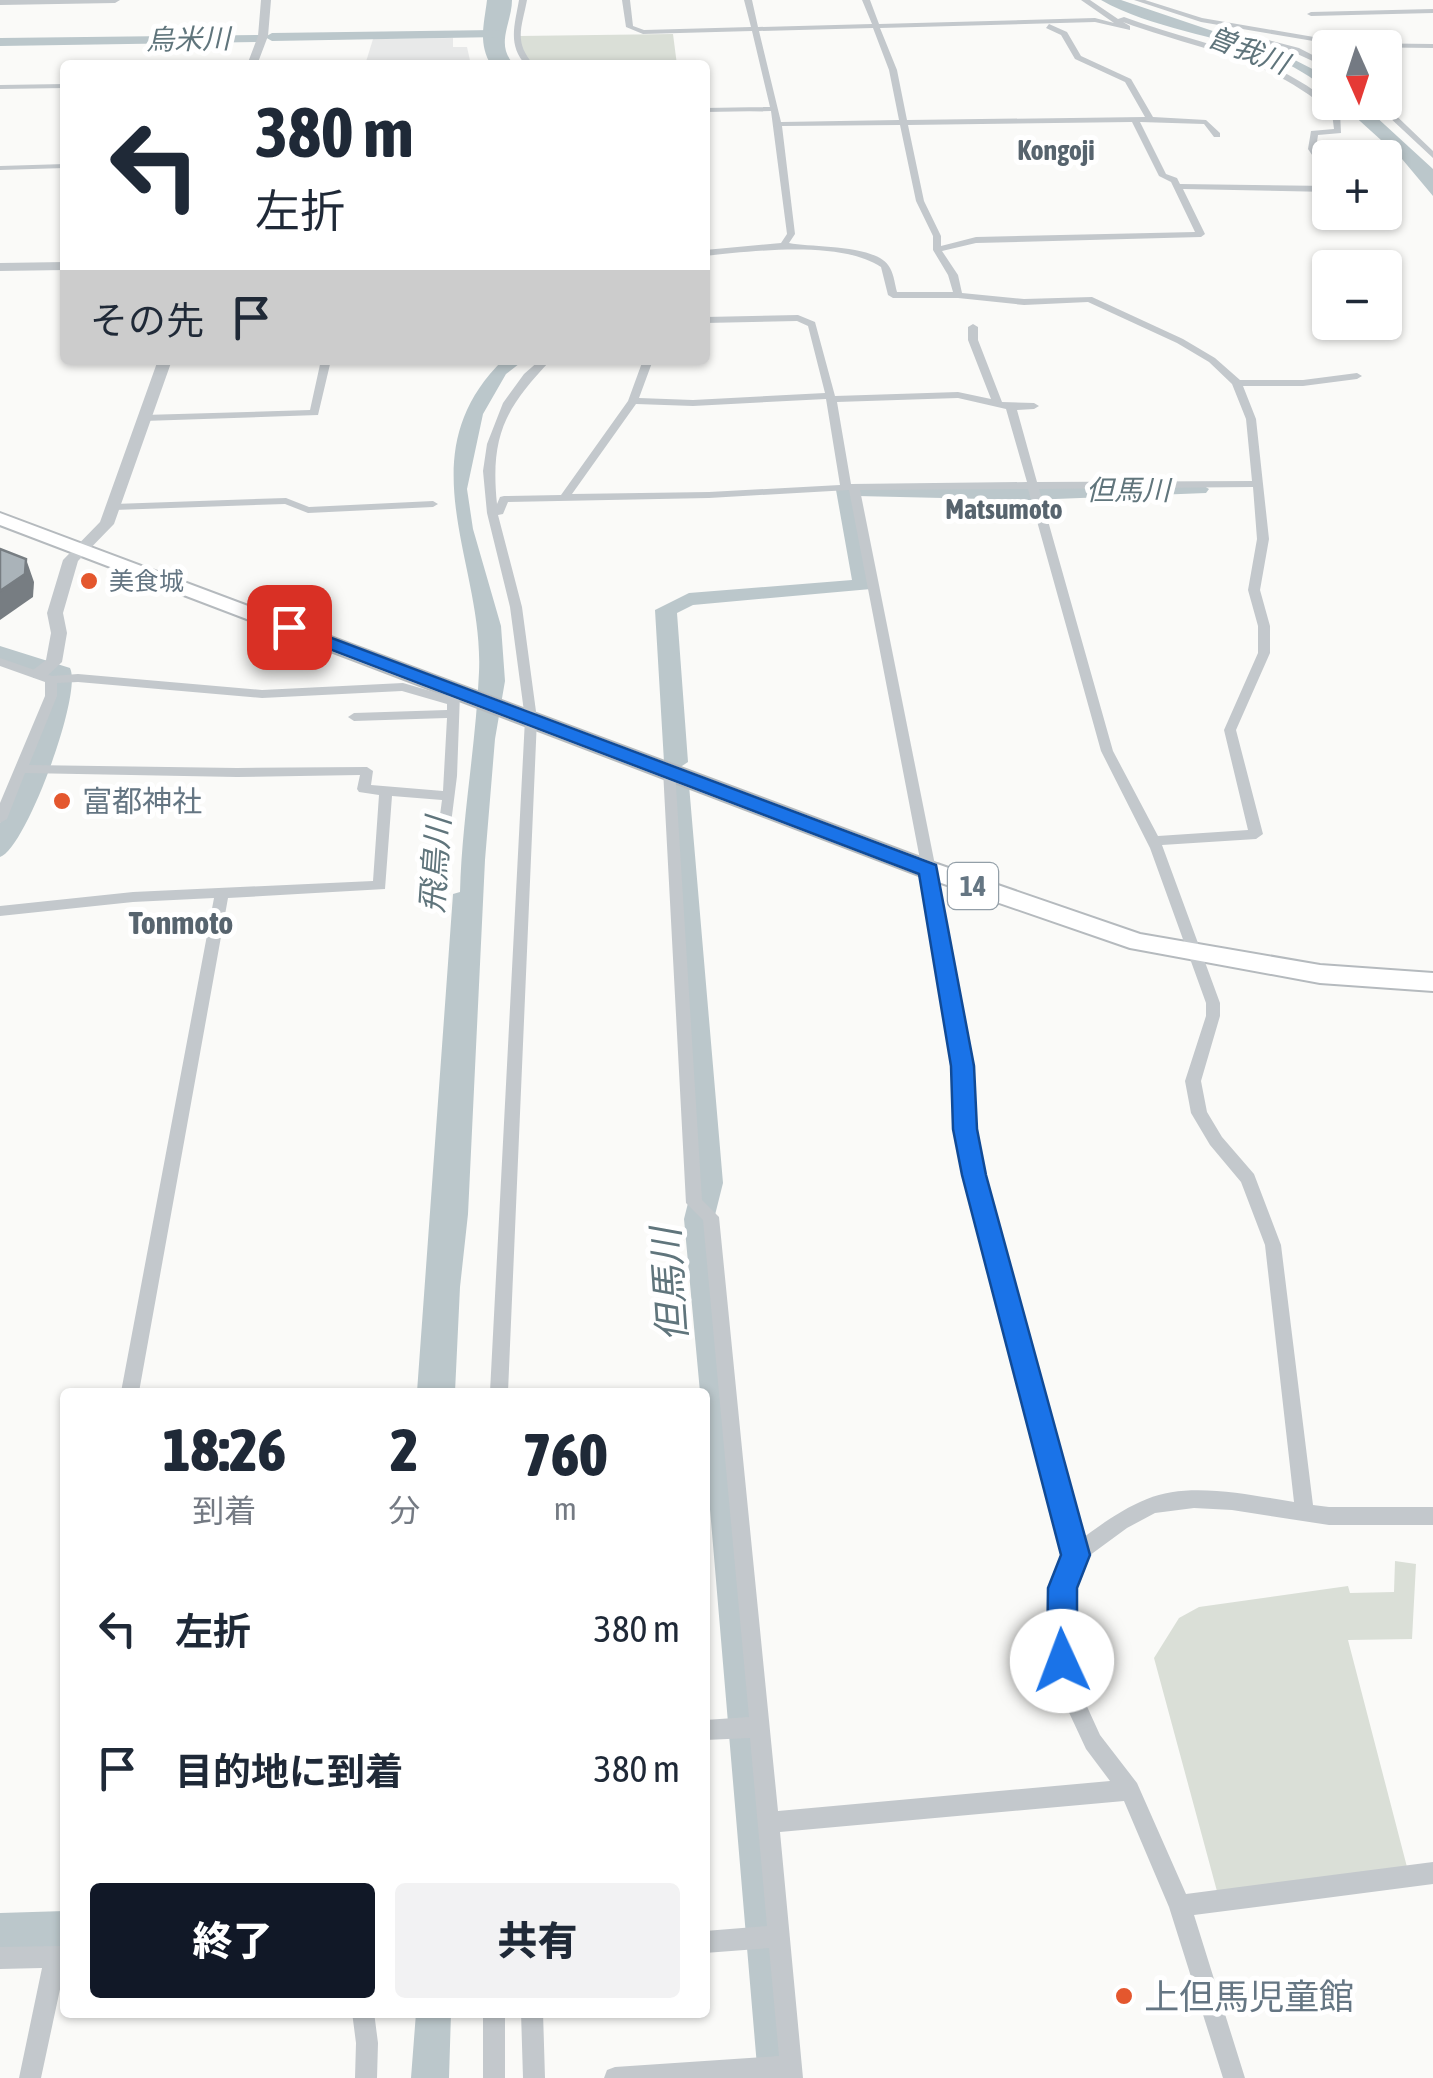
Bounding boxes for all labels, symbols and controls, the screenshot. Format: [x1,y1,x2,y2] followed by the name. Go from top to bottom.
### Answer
[1203,20,1296,81] water label: 曽我川
[146,22,233,56] water label: 烏米川
[1312,30,1402,120] north arrow
[1312,30,1402,340] map controls
[255,92,414,172] text: 380 m
[90,100,220,230] icon: left
[1017,134,1095,166] district label: Kongoji
[1312,140,1402,230] button: +
[255,185,345,237] text: 左折
[1312,250,1402,340] button: −
[224,290,279,345] icon: arrive
[90,299,204,342] text: その先
[1086,474,1173,506] water label: 但馬川
[945,493,1063,525] district label: Matsumoto
[109,567,184,595] place label: 美食城
[78,570,100,592] marker: 美食城
[247,585,332,670] pin
[262,600,317,655] icon: arrive
[82,784,202,818] place label: 富都神社
[51,790,73,812] marker: 富都神社
[413,813,457,914] water label: 飛鳥川
[948,863,998,909] road number: 14
[129,904,233,941] district label: Tonmoto
[643,1223,694,1343] water label: 但馬川
[162,1415,286,1484] text: 18:26
[390,1415,419,1484] text: 2
[523,1420,608,1489] text: 760
[554,1490,577,1527] text: m
[192,1492,256,1529] text: 到着
[388,1492,420,1529] text: 分
[90,1601,145,1656] icon: left
[594,1607,680,1650] text: 380 m
[1010,1609,1114,1713] position arrow
[175,1610,251,1653] text: 左折
[90,1741,145,1796] icon: arrive
[594,1747,680,1790] text: 380 m
[175,1750,403,1793] text: 目的地に到着
[90,1883,375,1998] button: 終了
[395,1883,680,1998] button: 共有
[1144,1976,1354,2016] place label: 上但馬児童館
[1113,1985,1135,2007] marker: 上但馬児童館

